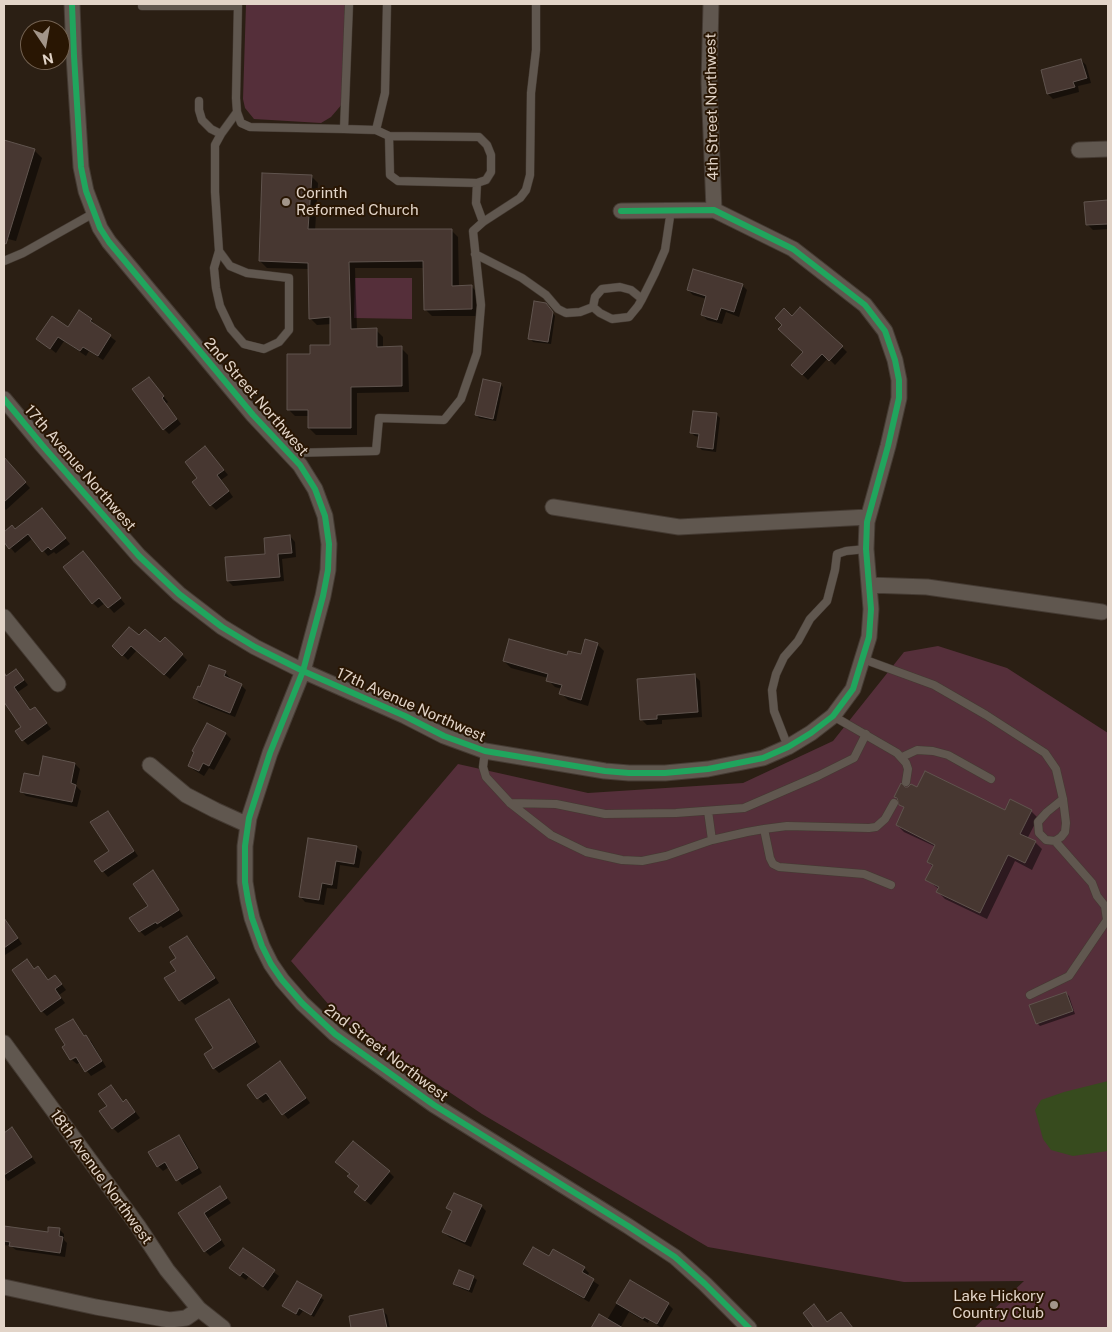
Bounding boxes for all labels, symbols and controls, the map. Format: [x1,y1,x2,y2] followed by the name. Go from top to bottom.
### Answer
[20,20,70,70] north arrow
[702,33,722,181] street label: 4th Street Northwest
[41,50,55,68] text: N
[296,184,419,219] place label: Corinth Reformed Church
[280,196,292,208] marker: Corinth Reformed Church
[200,334,312,460] street label: 2nd Street Northwest
[20,401,140,535] street label: 17th Avenue Northwest
[334,664,488,746] street label: 17th Avenue Northwest
[321,1001,451,1105] street label: 2nd Street Northwest
[46,1106,156,1248] street label: 18th Avenue Northwest
[952,1287,1044,1322] place label: Lake Hickory Country Club
[1048,1299,1060,1311] marker: Lake Hickory Country Club

